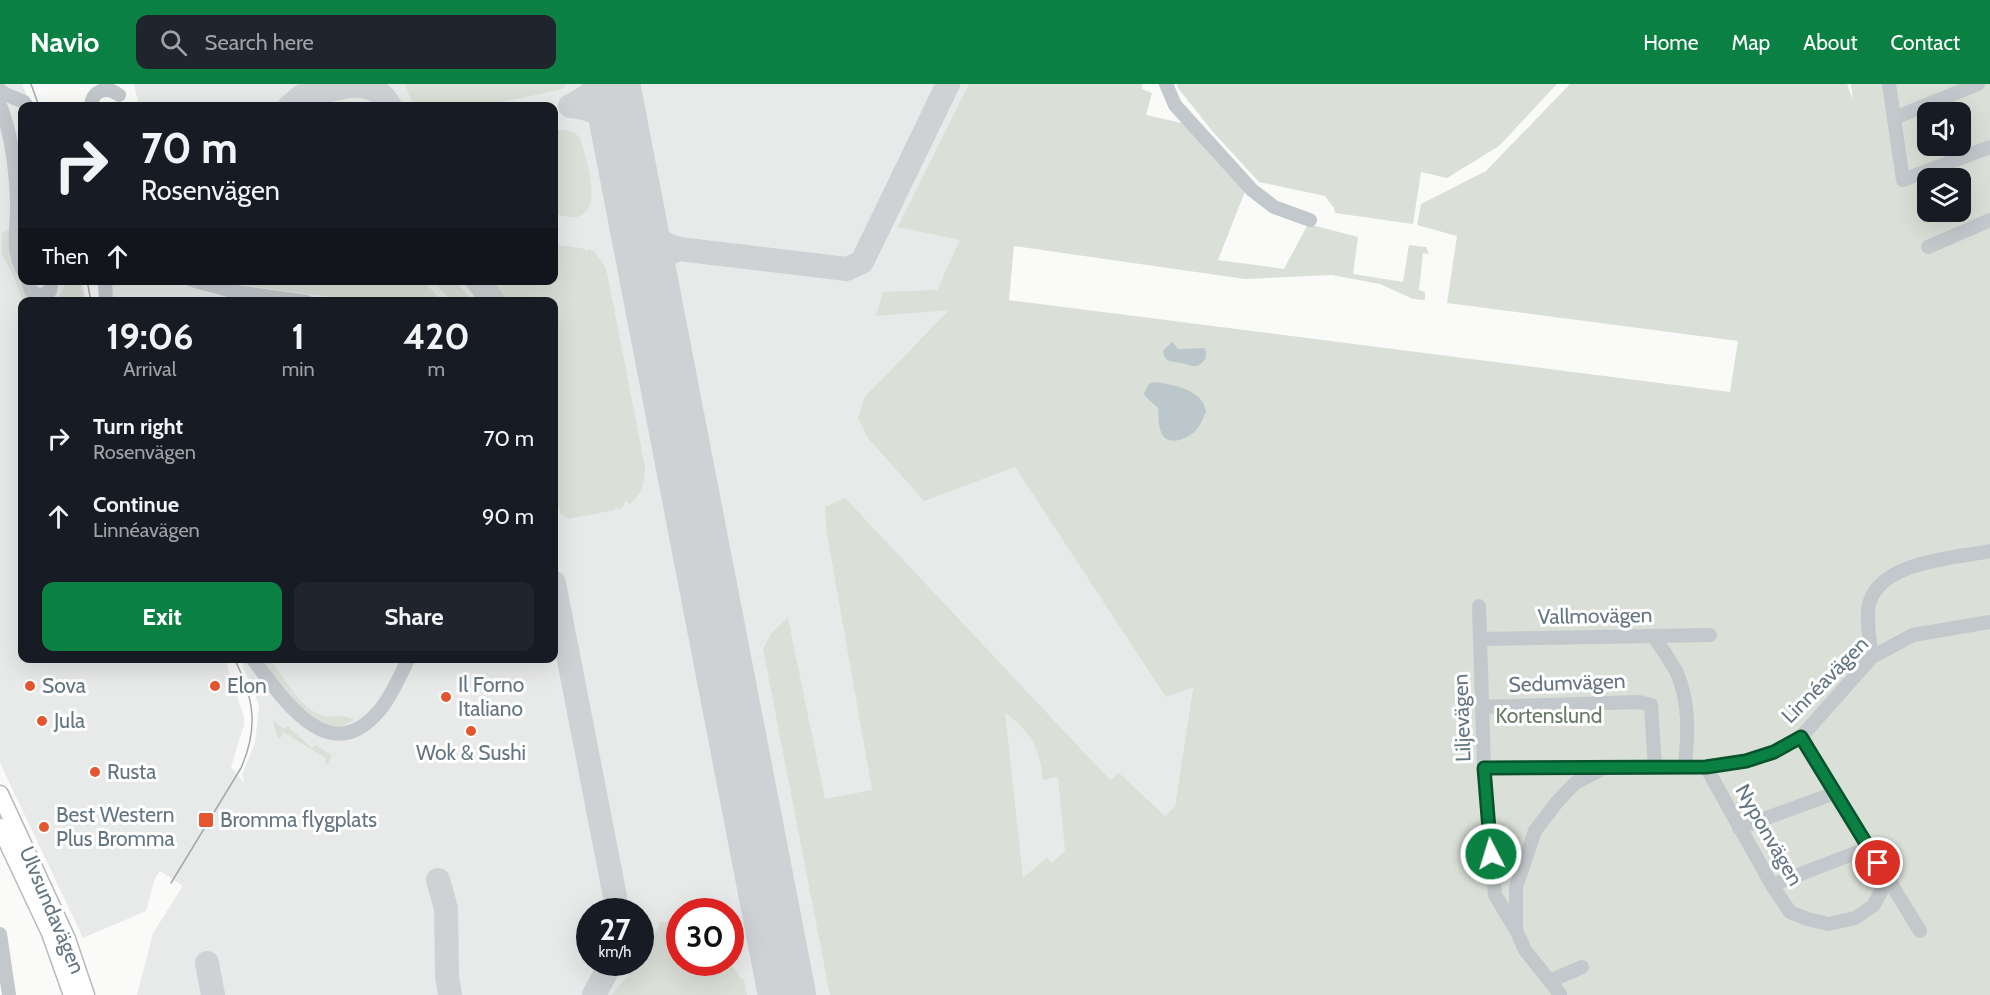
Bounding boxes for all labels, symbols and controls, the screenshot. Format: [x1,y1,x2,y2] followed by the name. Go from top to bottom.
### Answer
[136,15,556,69] search box
[30,25,100,59] text: Navio
[157,26,190,59] icon: search
[205,29,314,56] text: Search here
[1643,30,1699,55] text: Home
[1732,30,1770,55] text: Map
[1803,30,1857,55] text: About
[1890,30,1960,55] text: Contact
[1917,102,1971,222] map controls
[1917,102,1971,156] button: sound
[141,122,238,174] text: 70 m
[42,126,120,204] icon: right
[1917,168,1971,222] button: layers
[141,174,280,207] text: Rosenvägen
[101,240,134,273] icon: ahead
[42,243,89,270] text: Then
[106,314,193,358] text: 19:06
[291,314,305,358] text: 1
[403,314,470,358] text: 420
[123,357,176,381] text: Arrival
[282,357,315,381] text: min
[428,357,445,381] text: m
[93,413,183,440] text: Turn right
[42,422,75,455] icon: right
[484,425,534,452] text: 70 m
[93,440,196,464] text: Rosenvägen
[93,491,179,518] text: Continue
[42,500,75,533] icon: ahead
[482,503,534,530] text: 90 m
[93,518,200,542] text: Linnéavägen
[42,582,282,651] button: Exit
[294,582,534,651] button: Share
[1537,602,1653,629] street label: Vallmovägen
[1776,631,1873,728] street label: Linnéavägen
[1508,668,1626,697] street label: Sedumvägen
[458,672,524,721] place label: Il Forno Italiano
[42,673,86,698] place label: Sova
[227,673,267,698] place label: Elon
[1447,673,1477,763] street label: Liljevägen
[23,679,37,693] marker: Sova
[208,679,222,693] marker: Elon
[439,690,453,704] marker: Il Forno Italiano
[1496,703,1602,728] park label: Kortenslund
[53,708,85,733] place label: Jula
[35,714,49,728] marker: Jula
[464,724,478,738] marker: Wok & Sushi
[416,740,526,765] place label: Wok & Sushi
[107,759,156,784] place label: Rusta
[88,765,102,779] marker: Rusta
[1730,780,1809,890] street label: Nyponvägen
[56,802,175,851] place label: Best Western Plus Bromma
[220,807,377,832] place label: Bromma flygplats
[197,811,215,829] marker: Bromma flygplats
[37,820,51,834] marker: Best Western Plus Bromma
[1459,822,1523,886] position arrow
[1852,837,1903,888] pin
[14,842,91,977] street label: Ulvsundavägen
[1861,846,1894,879] icon: arrive
[666,898,744,976] speed limit sign: 30
[599,911,631,948] text: 27
[599,943,631,961] text: km/h

